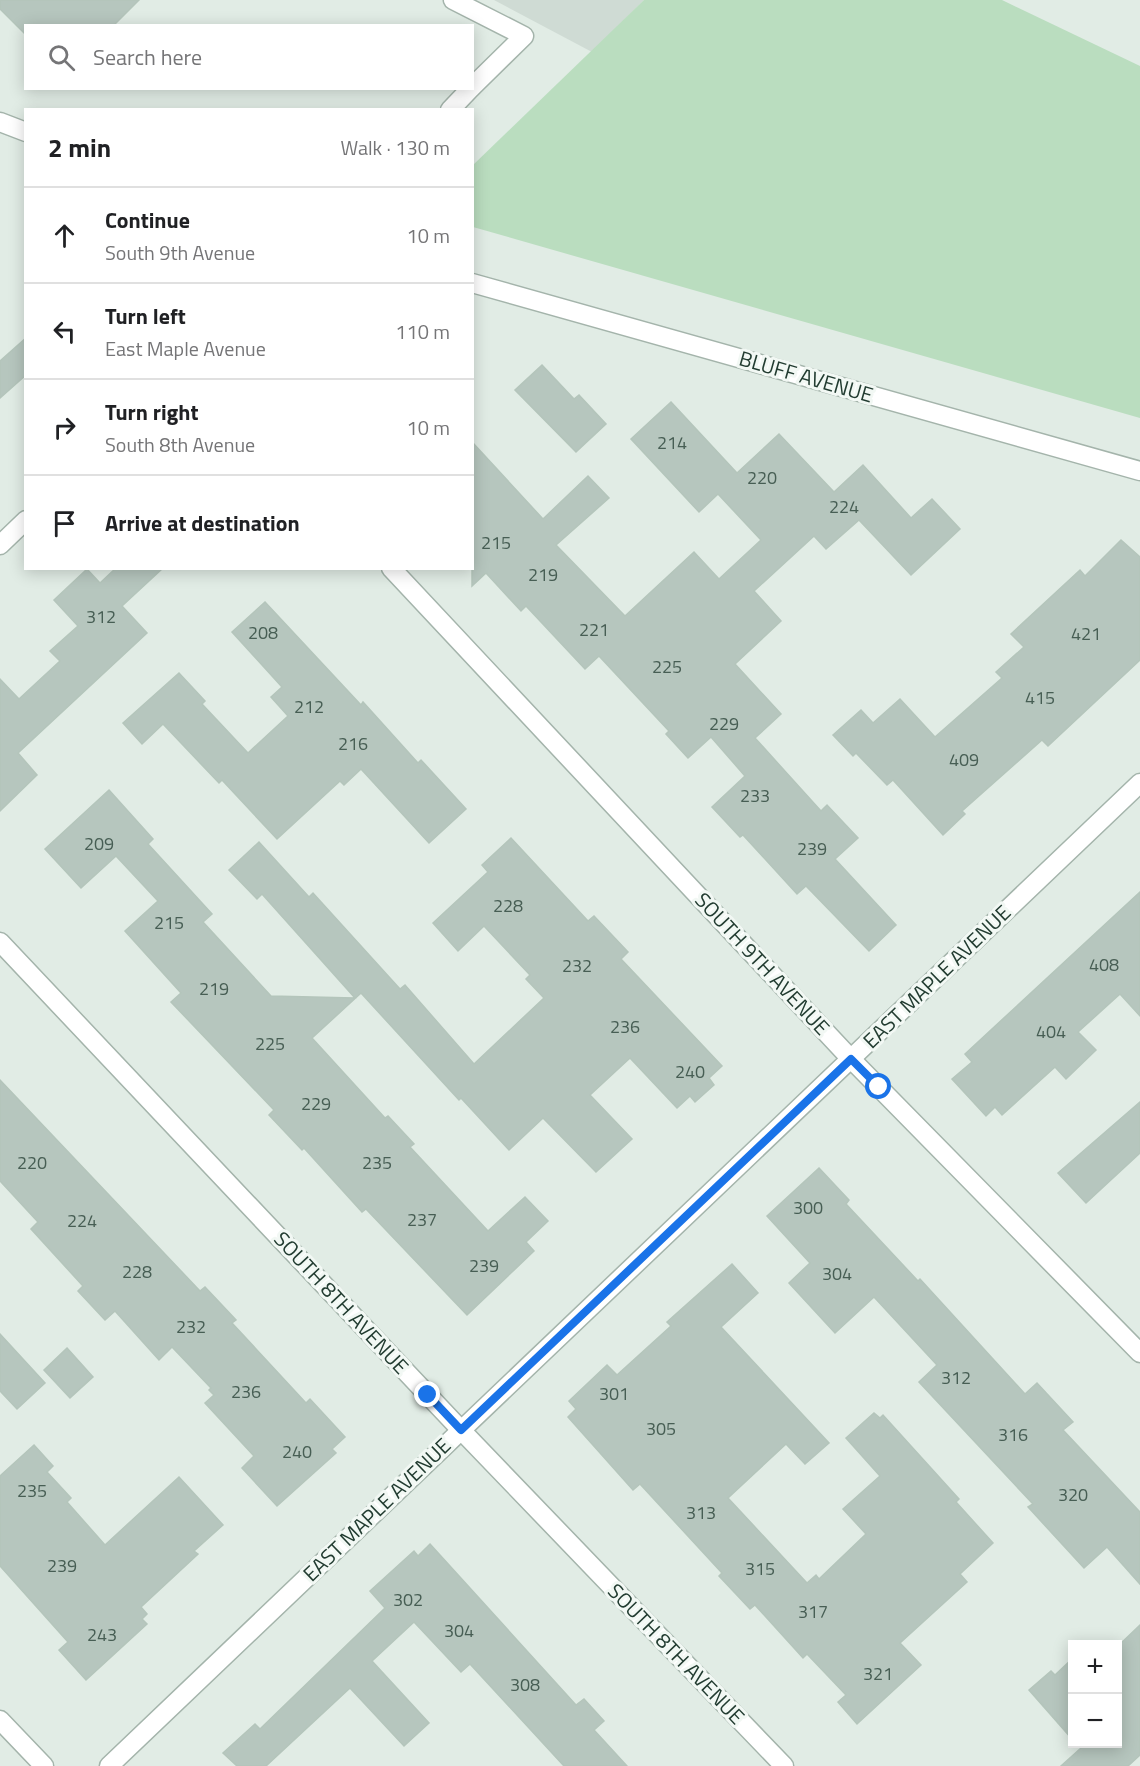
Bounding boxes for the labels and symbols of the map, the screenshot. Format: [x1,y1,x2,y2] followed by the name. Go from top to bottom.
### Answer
[736,342,877,410] street label: BLUFF AVENUE
[657,429,687,456] house number: 214
[747,464,777,491] house number: 220
[829,493,859,520] house number: 224
[481,529,511,556] house number: 215
[528,561,558,588] house number: 219
[86,603,116,630] house number: 312
[579,616,609,643] house number: 221
[248,619,278,646] house number: 208
[1071,620,1101,647] house number: 421
[652,653,682,680] house number: 225
[1025,684,1055,711] house number: 415
[294,693,324,720] house number: 212
[709,710,739,737] house number: 229
[338,730,368,757] house number: 216
[949,746,979,773] house number: 409
[740,782,770,809] house number: 233
[84,830,114,857] house number: 209
[797,835,827,862] house number: 239
[688,885,838,1042] street label: SOUTH 9TH AVENUE
[493,892,523,919] house number: 228
[855,897,1018,1056] street label: EAST MAPLE AVENUE
[154,909,184,936] house number: 215
[1089,951,1119,978] house number: 408
[562,952,592,979] house number: 232
[199,975,229,1002] house number: 219
[610,1013,640,1040] house number: 236
[1036,1018,1066,1045] house number: 404
[255,1030,285,1057] house number: 225
[675,1058,705,1085] house number: 240
[865,1073,891,1099] route start
[301,1090,331,1117] house number: 229
[17,1149,47,1176] house number: 220
[362,1149,392,1176] house number: 235
[793,1194,823,1221] house number: 300
[407,1206,437,1233] house number: 237
[67,1207,97,1234] house number: 224
[267,1224,417,1381] street label: SOUTH 8TH AVENUE
[469,1252,499,1279] house number: 239
[122,1258,152,1285] house number: 228
[822,1260,852,1287] house number: 304
[176,1313,206,1340] house number: 232
[941,1364,971,1391] house number: 312
[231,1378,261,1405] house number: 236
[599,1380,629,1407] house number: 301
[414,1381,440,1407] route end
[646,1415,676,1442] house number: 305
[998,1421,1028,1448] house number: 316
[295,1430,458,1589] street label: EAST MAPLE AVENUE
[282,1438,312,1465] house number: 240
[17,1477,47,1504] house number: 235
[1058,1481,1088,1508] house number: 320
[686,1499,716,1526] house number: 313
[47,1552,77,1579] house number: 239
[745,1555,775,1582] house number: 315
[601,1576,753,1731] street label: SOUTH 8TH AVENUE
[393,1586,423,1613] house number: 302
[798,1598,828,1625] house number: 317
[444,1617,474,1644] house number: 304
[87,1621,117,1648] house number: 243
[863,1660,893,1687] house number: 321
[510,1671,540,1698] house number: 308

